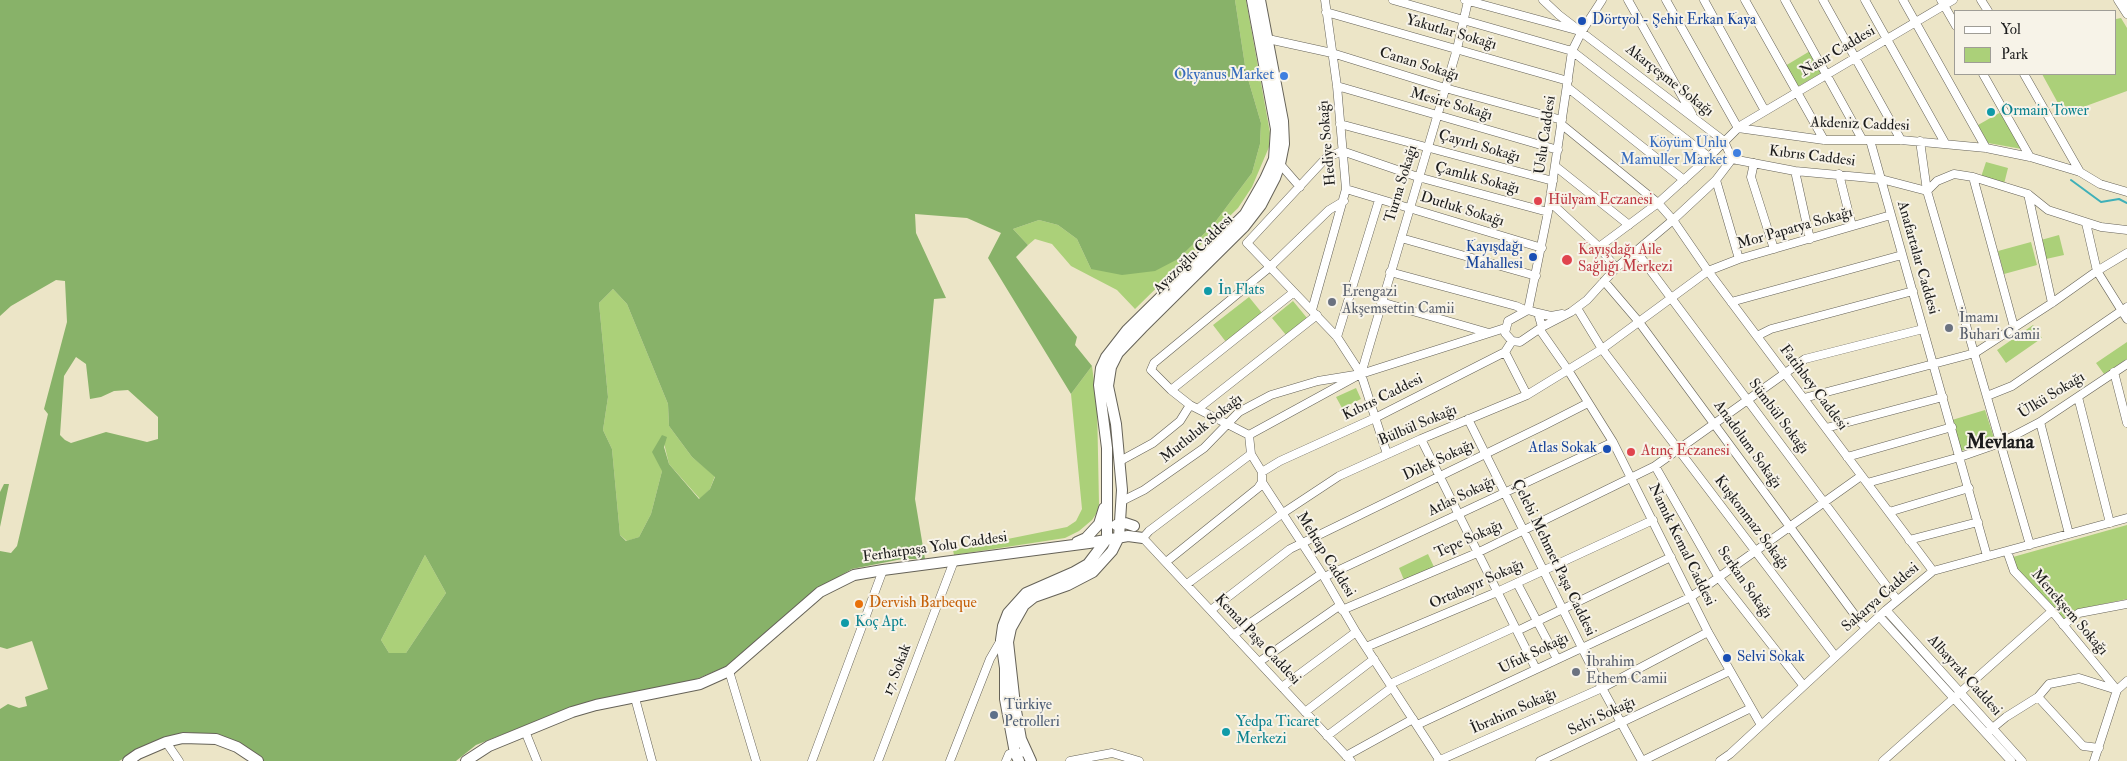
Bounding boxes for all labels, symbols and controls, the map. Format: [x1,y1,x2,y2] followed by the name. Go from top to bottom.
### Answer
[1954,10,2117,75] legend
[1404,11,1498,55] street label: Yakutlar Sokağı
[1592,12,1756,30] place label: Dörtyol - Şehit Erkan Kaya
[1576,15,1588,27] marker: Dörtyol - Şehit Erkan Kaya
[2001,20,2021,39] text: Yol
[1797,23,1879,81] street label: Nasır Caddesi
[1621,41,1717,121] street label: Akarçeşme Sokağı
[1377,44,1461,86] street label: Canan Sokağı
[2001,45,2028,64] text: Park
[1174,67,1274,85] place label: Okyanus Market
[1278,70,1290,82] marker: Okyanus Market
[1408,85,1494,125] street label: Mesire Sokağı
[1532,94,1560,176] street label: Uslu Caddesi
[1315,100,1341,186] street label: Hediye Sokağı
[2001,103,2089,121] place label: Ormain Tower
[1985,106,1997,118] marker: Ormain Tower
[1810,114,1910,136] street label: Akdeniz Caddesi
[1436,127,1522,167] street label: Çayırlı Sokağı
[1620,135,1727,170] place label: Köyüm Unlu Mamuller Market
[1382,143,1422,225] street label: Turna Sokağı
[1768,143,1856,171] street label: Kıbrıs Caddesi
[1731,147,1743,159] marker: Köyüm Unlu Mamuller Market
[1433,159,1521,199] street label: Çamlık Sokağı
[1418,189,1506,231] street label: Dutluk Sokağı
[1548,192,1653,210] place label: Hülyam Eczanesi
[1532,195,1544,207] marker: Hülyam Eczanesi
[1892,199,1942,317] street label: Anafartalar Caddesi
[1735,204,1855,254] street label: Mor Papatya Sokağı
[1150,211,1238,299] street label: Ayazoğlu Caddesi
[1465,239,1523,274] place label: Kayışdağı Mahallesi
[1578,242,1673,277] place label: Kayışdağı Aile Sağlığı Merkezi
[1527,251,1539,263] marker: Kayışdağı Mahallesi
[1560,253,1574,267] marker: Kayışdağı Aile Sağlığı Merkezi
[1218,282,1264,300] place label: İn Flats
[1342,284,1454,319] place label: Erengazi Akşemsettin Camii
[1202,285,1214,297] marker: İn Flats
[1326,296,1338,308] marker: Erengazi Akşemsettin Camii
[1959,310,2040,345] place label: İmamı Buhari Camii
[1943,322,1955,334] marker: İmamı Buhari Camii
[1775,342,1851,434] street label: Fatihbey Caddesi
[2016,369,2088,423] street label: Ülkü Sokağı
[1340,371,1426,425] street label: Kıbrıs Caddesi
[1744,376,1812,458] street label: Sümbül Sokağı
[1157,390,1247,468] street label: Mutluluk Sokağı
[1709,397,1785,493] street label: Anadolum Sokağı
[1376,401,1460,451] street label: Bülbül Sokağı
[1966,432,2034,456] district label: Mevlana
[1400,437,1478,485] street label: Dilek Sokağı
[1528,440,1597,458] place label: Atlas Sokak
[1601,443,1613,455] marker: Atlas Sokak
[1641,443,1730,461] place label: Atınç Eczanesi
[1625,446,1637,458] marker: Atınç Eczanesi
[1710,472,1792,574] street label: Kuşkonmaz Sokağı
[1425,473,1499,521] street label: Atlas Sokağı
[1507,477,1599,639] street label: Çelebi Mehmet Paşa Caddesi
[1644,481,1718,609] street label: Namık Kemal Caddesi
[1292,509,1358,601] street label: Mehtap Caddesi
[1432,517,1506,563] street label: Tepe Sokağı
[862,529,1008,567] street label: Ferhatpaşa Yolu Caddesi
[1712,543,1776,623] street label: Serkan Sokağı
[1427,556,1527,614] street label: Ortabayır Sokağı
[1839,560,1923,636] street label: Sakarya Caddesi
[2027,566,2111,660] street label: Menekşem Sokağı
[1210,591,1304,689] street label: Kemal Paşa Caddesi
[869,595,977,613] place label: Dervish Barbeque
[853,598,865,610] marker: Dervish Barbeque
[855,614,907,632] place label: Koç Apt.
[839,617,851,629] marker: Koç Apt.
[1496,629,1572,679] street label: Ufuk Sokağı
[1923,632,2005,720] street label: Albayrak Caddesi
[880,642,916,698] street label: 17. Sokak
[1737,649,1805,667] place label: Selvi Sokak
[1721,652,1733,664] marker: Selvi Sokak
[1586,654,1667,689] place label: İbrahim Ethem Camii
[1570,666,1582,678] marker: İbrahim Ethem Camii
[1468,685,1560,739] street label: İbrahim Sokağı
[1566,694,1638,740] street label: Selvi Sokağı
[1004,697,1060,732] place label: Türkiye Petrolleri
[988,709,1000,721] marker: Türkiye Petrolleri
[1236,714,1319,749] place label: Yedpa Ticaret Merkezi
[1220,726,1232,738] marker: Yedpa Ticaret Merkezi

